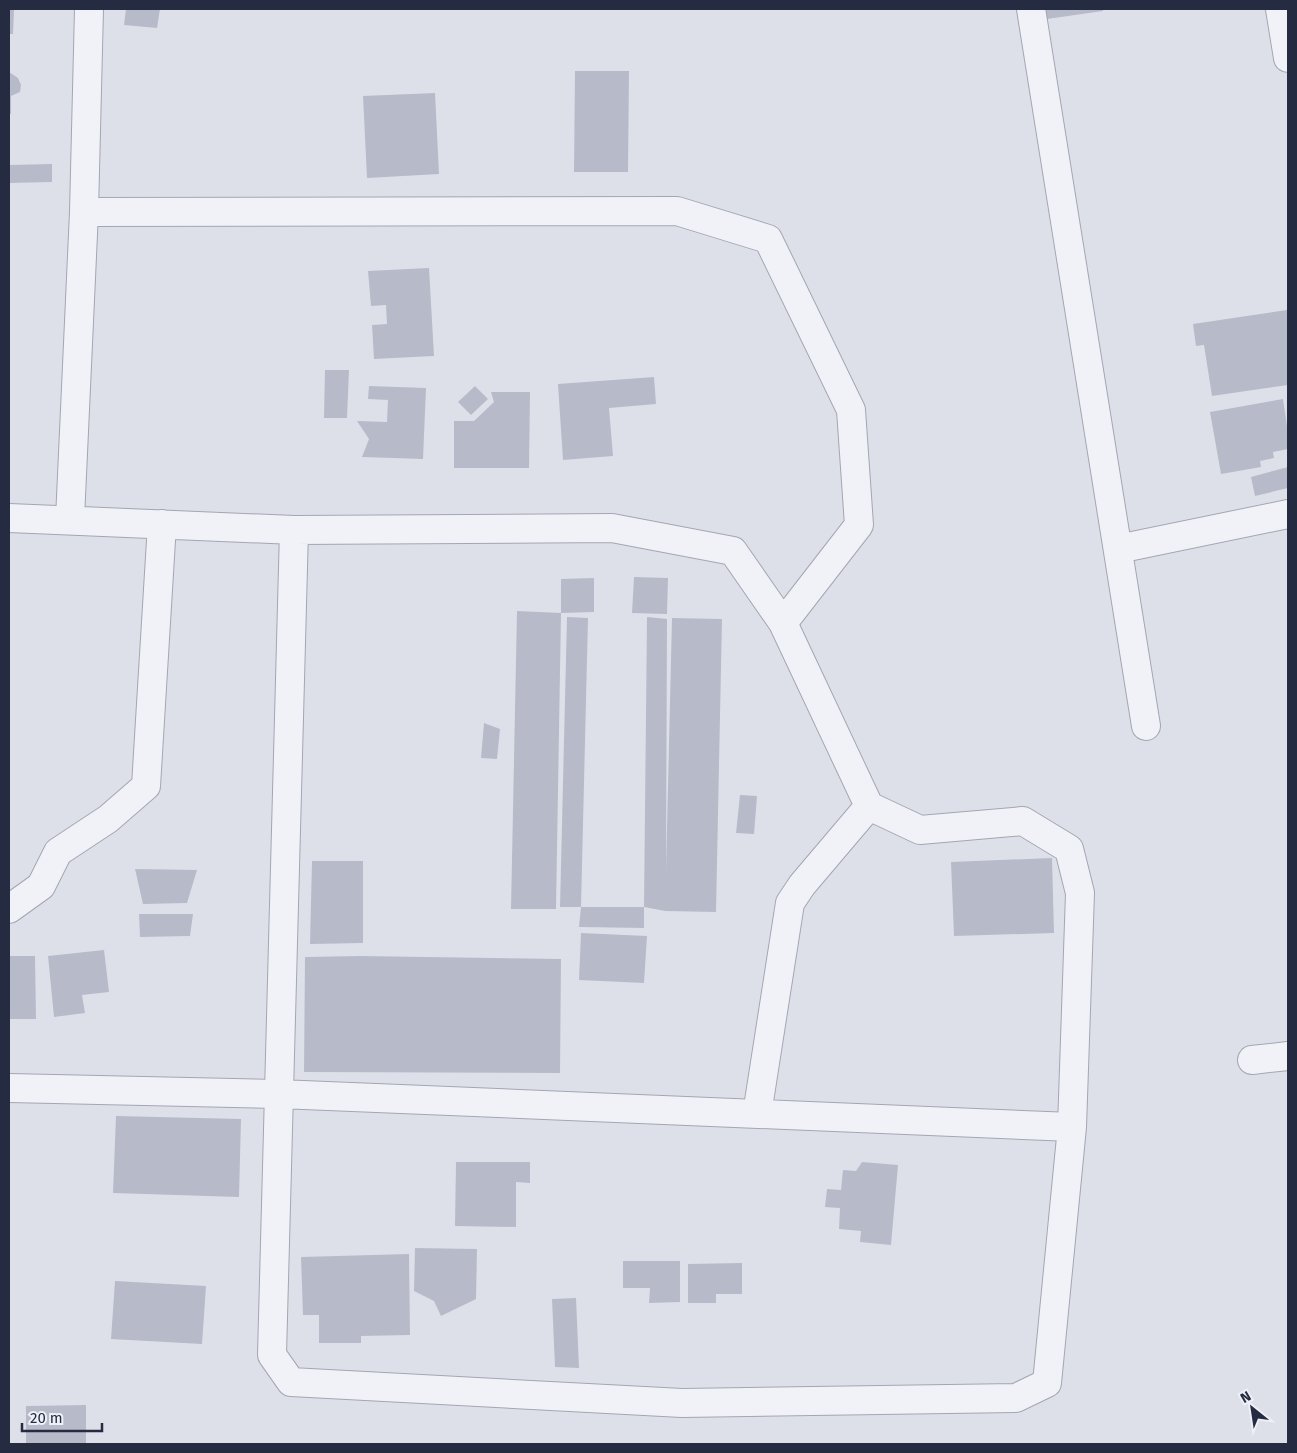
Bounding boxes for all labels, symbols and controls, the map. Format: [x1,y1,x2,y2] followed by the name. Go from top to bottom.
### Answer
[1227,1383,1277,1433] north arrow
[1237,1387,1254,1407] text: N
[22,1400,102,1432] scale bar
[30,1409,63,1427] text: 20 m

